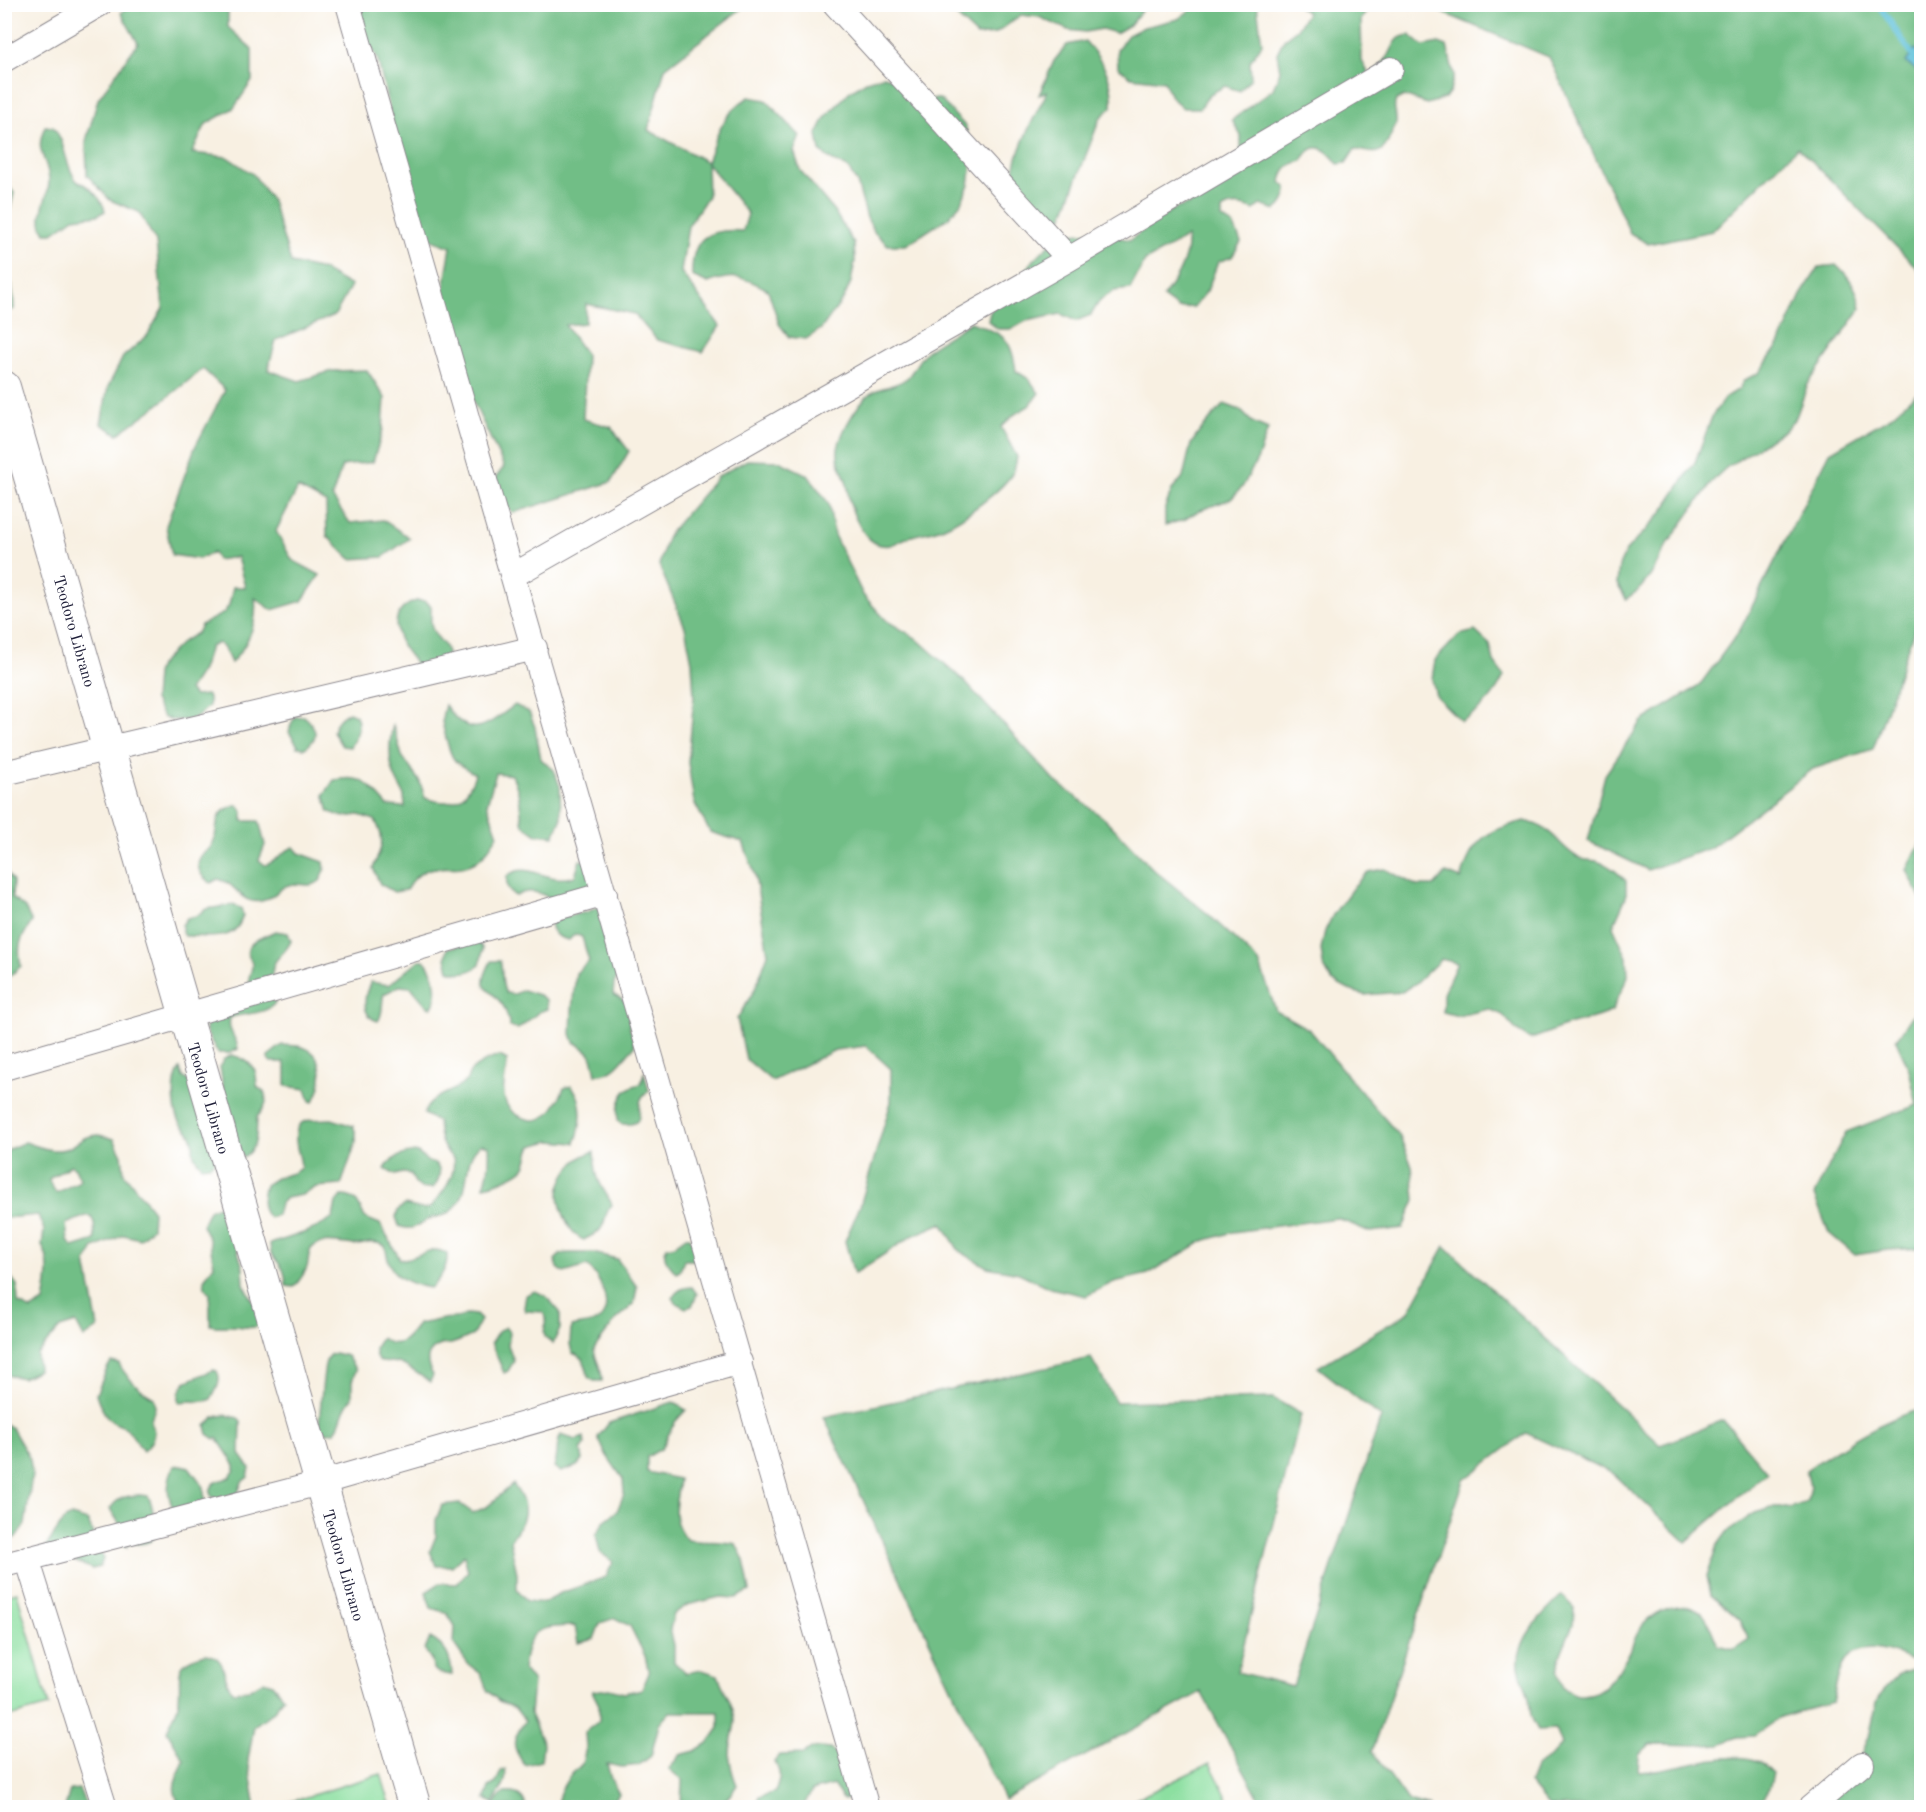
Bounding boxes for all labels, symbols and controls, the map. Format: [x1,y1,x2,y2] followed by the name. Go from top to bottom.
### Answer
[50,574,97,689] street label: Teodoro Librano
[184,1041,231,1156] street label: Teodoro Librano
[319,1508,366,1623] street label: Teodoro Librano

